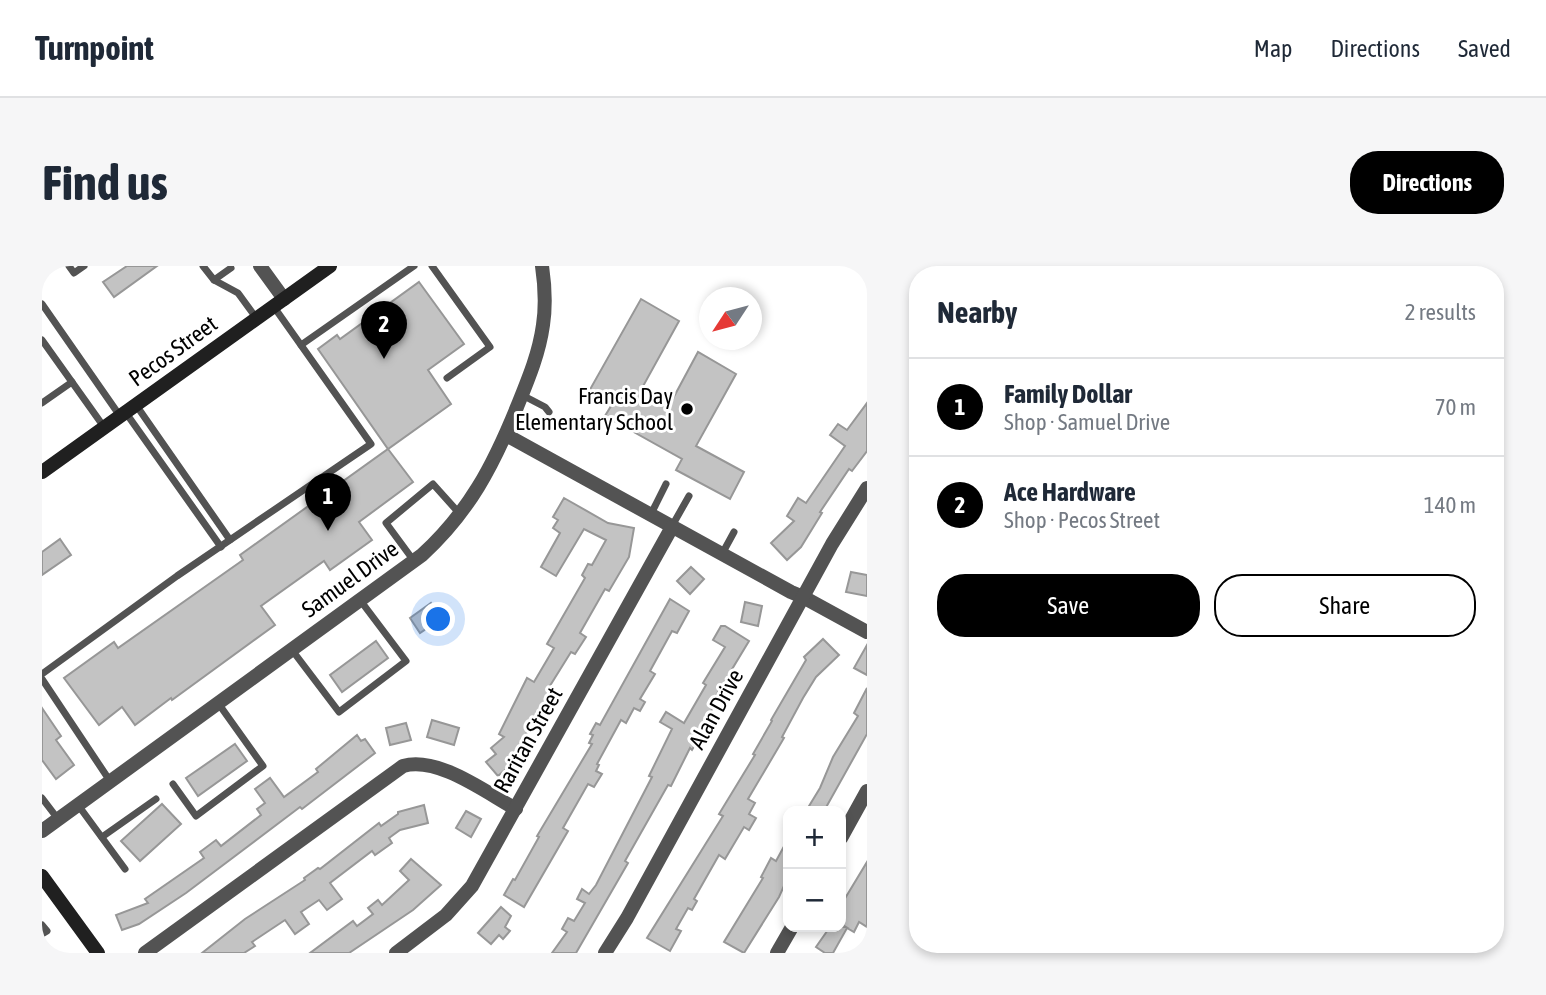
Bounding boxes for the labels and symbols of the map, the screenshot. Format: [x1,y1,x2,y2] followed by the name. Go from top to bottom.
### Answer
[699,287,762,350] north arrow
[361,301,407,359] pin: 2
[124,310,222,392] street label: Pecos Street
[515,383,673,435] place label: Francis Day Elementary School
[679,401,695,417] marker: Francis Day Elementary School
[305,473,351,531] pin: 1
[297,535,403,623] street label: Samuel Drive
[421,602,455,636] your location
[684,665,748,753] street label: Alan Drive
[488,683,568,797] street label: Raritan Street

